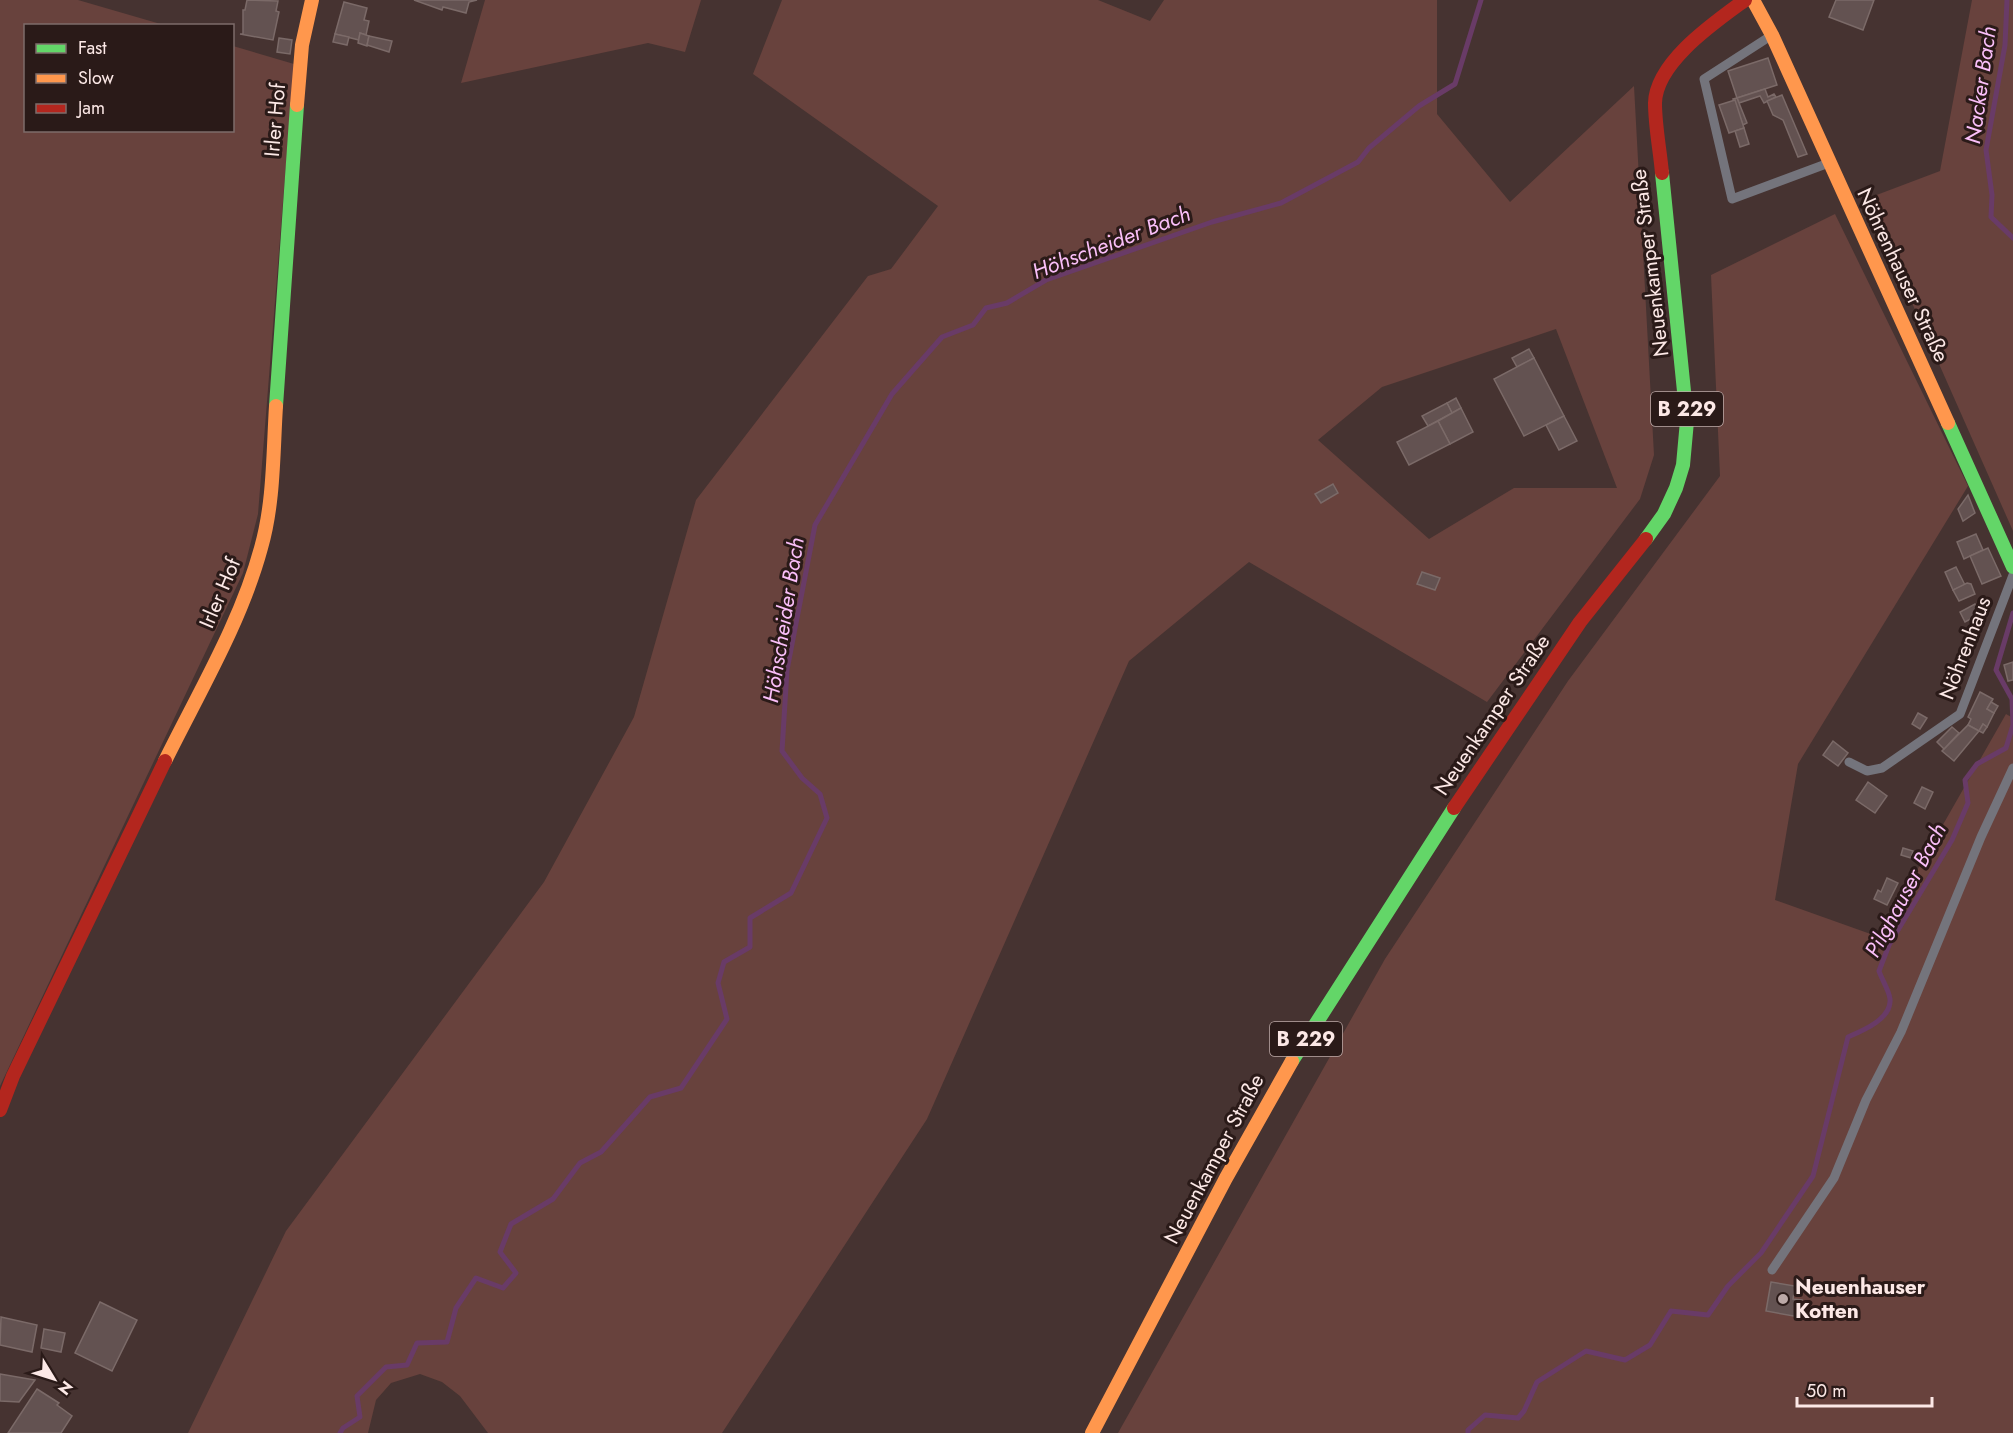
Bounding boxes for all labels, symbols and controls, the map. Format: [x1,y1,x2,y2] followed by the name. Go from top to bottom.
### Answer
[24,24,234,132] legend
[1956,24,2004,146] water label: Nacker Bach
[78,35,107,61] text: Fast
[78,65,115,91] text: Slow
[257,81,293,158] street label: Irler Hof
[76,95,105,121] text: Jam
[1624,167,1676,358] street label: Neuenkamper Straße
[1849,183,1957,367] street label: Nöhrenhauser Straße
[1027,197,1195,287] water label: Höhscheider Bach
[1651,392,1723,426] road number: B 229
[754,535,812,705] water label: Höhscheider Bach
[192,552,249,633] street label: Irler Hof
[1932,592,1998,704] street label: Nöhrenhaus
[1427,628,1557,802] street label: Neuenkamper Straße
[1856,817,1954,963] water label: Pilghauser Bach
[1270,1022,1342,1056] road number: B 229
[1157,1069,1272,1249] street label: Neuenkamper Straße
[1795,1272,1926,1326] place label: Neuenhauser Kotten
[1776,1292,1790,1306] marker: Neuenhauser Kotten
[24,1349,84,1409] north arrow
[1797,1370,1932,1408] scale bar
[52,1376,78,1400] text: N
[1806,1378,1846,1404] text: 50 m

